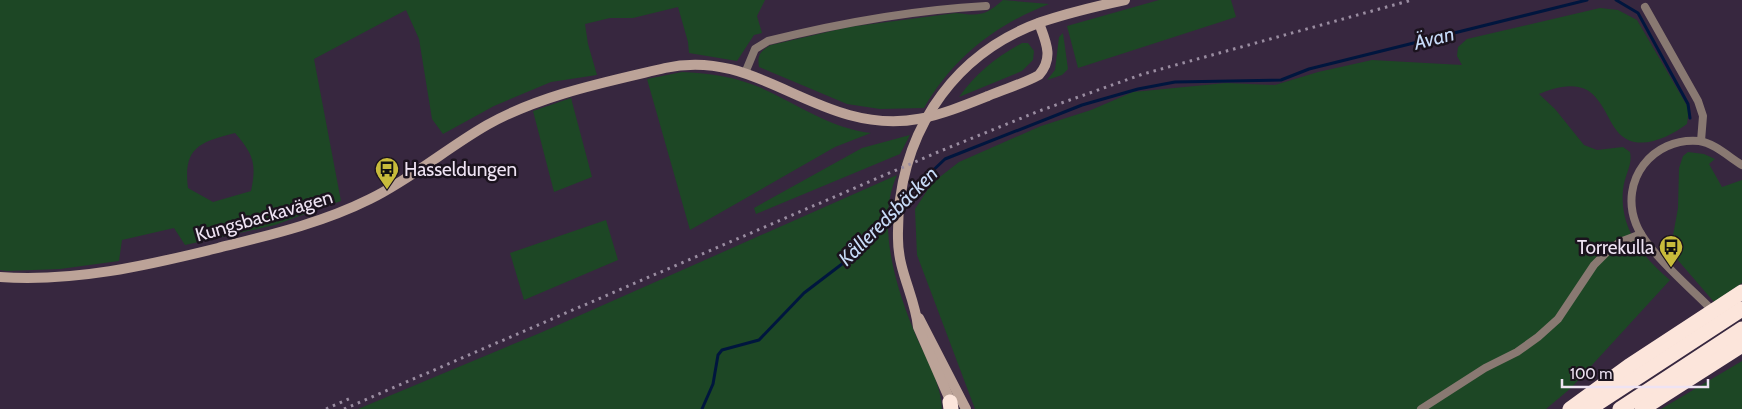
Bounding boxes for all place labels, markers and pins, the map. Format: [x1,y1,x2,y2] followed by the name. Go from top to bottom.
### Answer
[374,156,400,190] bus stop icon: Hasseldungen
[404,158,517,181] place label: Hasseldungen
[1658,234,1684,268] bus stop icon: Torrekulla
[1577,236,1654,259] place label: Torrekulla

